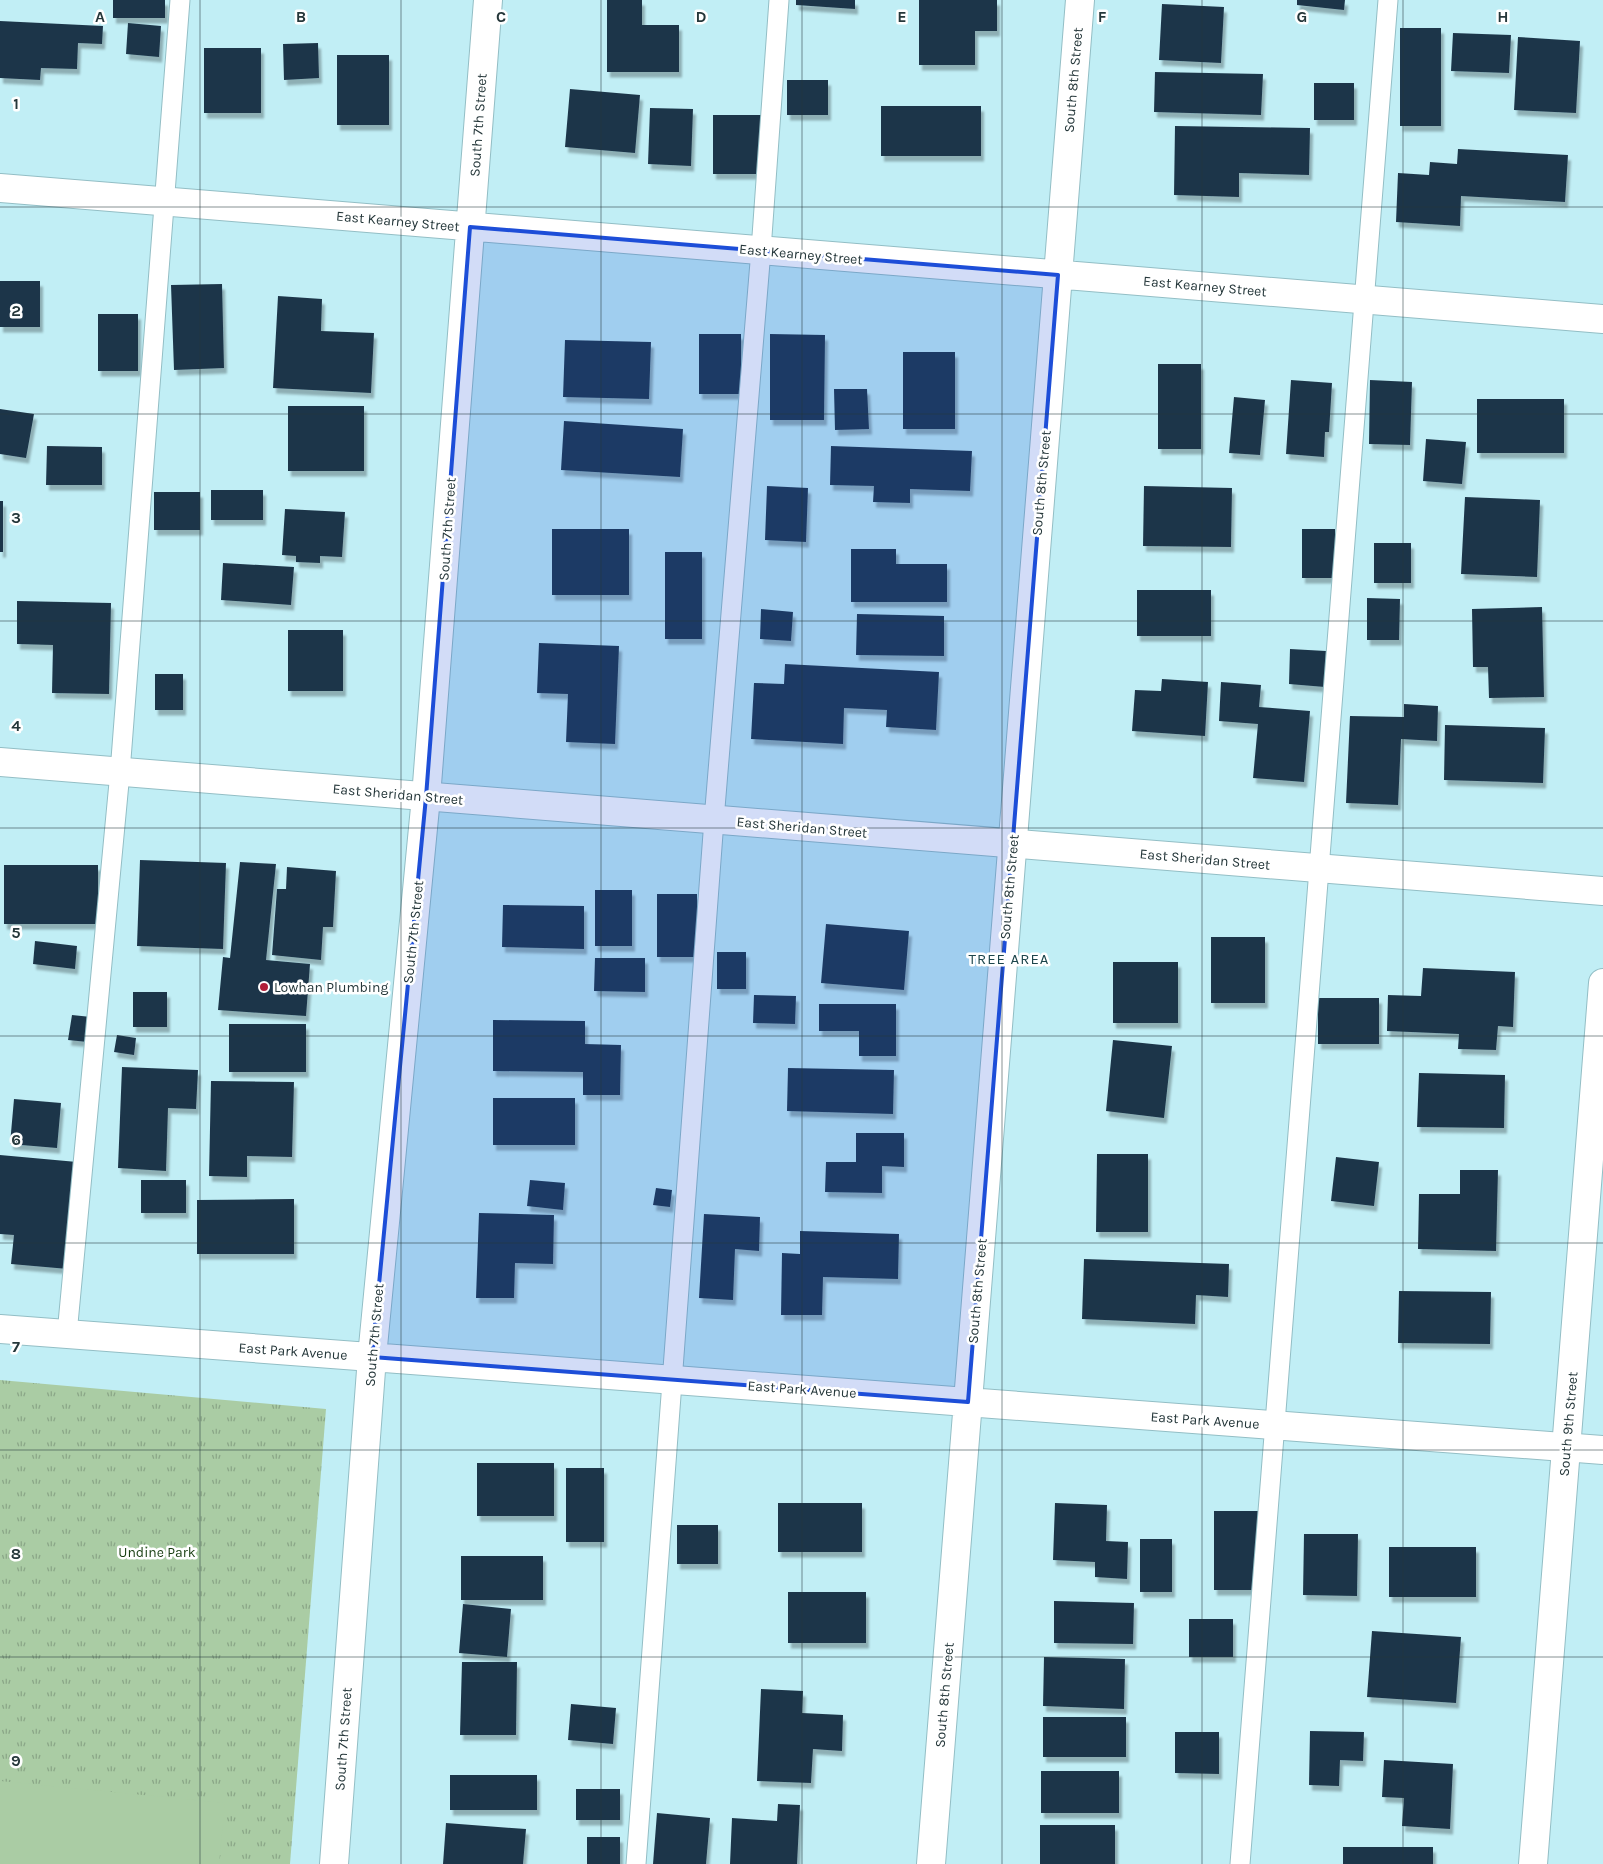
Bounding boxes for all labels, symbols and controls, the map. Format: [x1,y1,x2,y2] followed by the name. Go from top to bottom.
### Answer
[95,7,105,26] text: A
[296,7,306,26] text: B
[496,7,506,26] text: C
[696,7,707,26] text: D
[897,7,907,26] text: E
[1098,7,1107,26] text: F
[1297,7,1307,26] text: G
[1497,7,1509,26] text: H
[1060,27,1087,133] street label: South 8th Street
[466,73,491,177] street label: South 7th Street
[13,94,19,113] text: 1
[335,208,460,235] street label: East Kearney Street
[738,241,863,268] street label: East Kearney Street
[1142,273,1267,300] street label: East Kearney Street
[11,301,21,320] text: 2
[1028,430,1055,536] street label: South 8th Street
[435,477,460,581] street label: South 7th Street
[11,508,21,527] text: 3
[11,716,21,735] text: 4
[332,780,464,809] street label: East Sheridan Street
[736,813,868,842] street label: East Sheridan Street
[996,834,1023,940] street label: South 8th Street
[1139,845,1271,874] street label: East Sheridan Street
[400,880,427,984] street label: South 7th Street
[11,923,21,942] text: 5
[969,950,1049,968] district label: TREE AREA
[274,979,388,996] place label: Lowhan Plumbing
[258,981,270,993] marker: Lowhan Plumbing
[11,1130,21,1149] text: 6
[964,1238,991,1344] street label: South 8th Street
[362,1283,387,1387] street label: South 7th Street
[12,1337,20,1356] text: 7
[238,1339,348,1364] street label: East Park Avenue
[1555,1371,1582,1477] street label: South 9th Street
[747,1377,857,1402] street label: East Park Avenue
[1150,1408,1260,1433] street label: East Park Avenue
[11,1544,21,1563] text: 8
[118,1544,196,1561] park label: Undine Park
[931,1642,958,1748] street label: South 8th Street
[331,1687,356,1791] street label: South 7th Street
[11,1751,21,1770] text: 9

